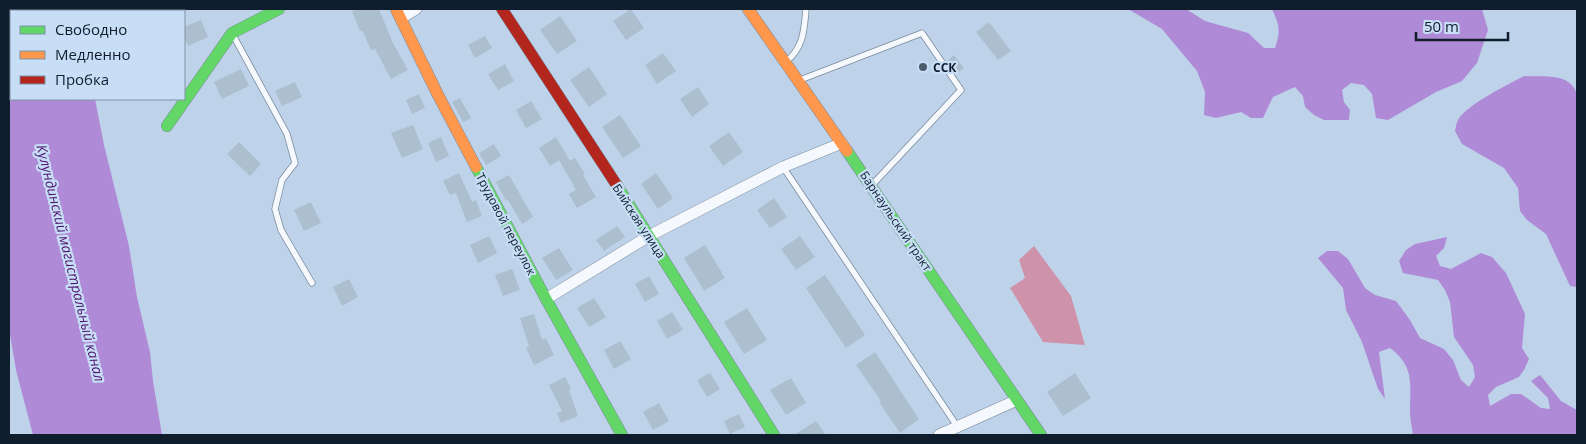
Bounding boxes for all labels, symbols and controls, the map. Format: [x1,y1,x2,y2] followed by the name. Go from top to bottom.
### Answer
[10,10,185,100] legend
[1416,10,1508,42] scale bar
[1424,16,1459,36] text: 50 m
[55,19,127,39] text: Свободно
[55,44,131,64] text: Медленно
[933,59,957,76] place label: ССК
[917,61,929,73] marker: ССК
[55,69,109,89] text: Пробка
[32,142,110,384] water label: Кулундинский магистральный канал
[856,168,936,275] street label: Барнаульский тракт
[472,170,541,279] street label: Трудовой переулок
[609,180,669,262] street label: Бийская улица

